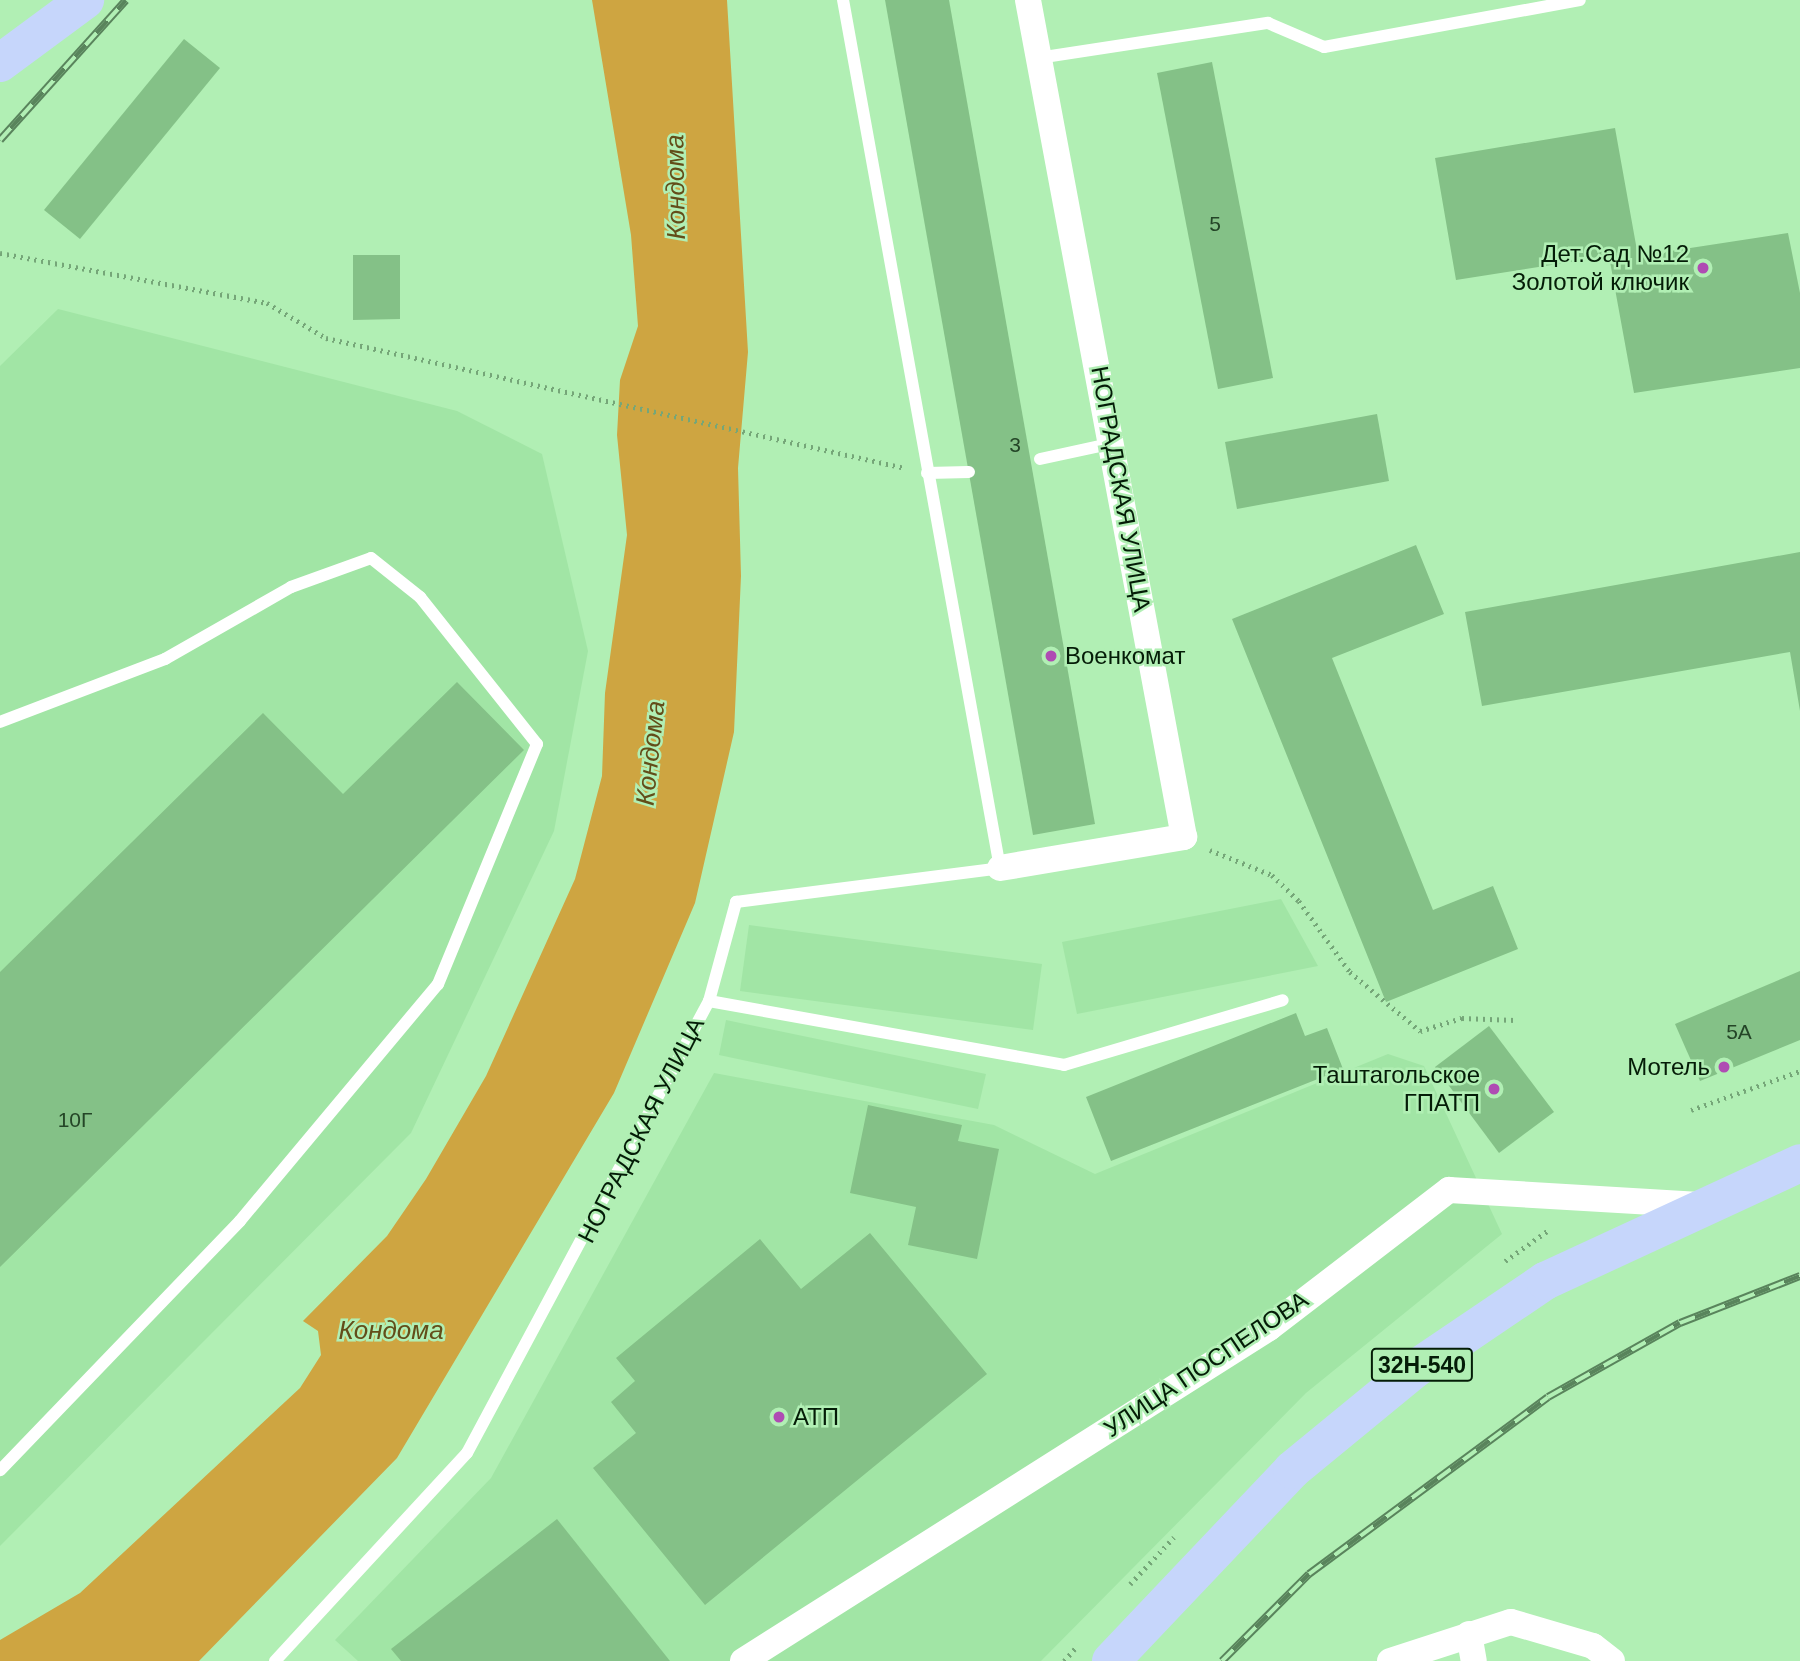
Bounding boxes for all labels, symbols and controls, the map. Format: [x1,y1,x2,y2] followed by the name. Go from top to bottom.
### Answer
[659,134,693,240] water label: Кондома
[1209,211,1221,237] house number: 5
[1512,240,1689,296] place label: Дет.Сад №12 Золотой ключик
[1695,260,1711,276] marker: Дет.Сад №12 Золотой ключик
[1085,364,1157,614] street label: НОГРАДСКАЯ УЛИЦА
[1009,432,1021,458] house number: 3
[1065,642,1185,670] place label: Военкомат
[1043,648,1059,664] marker: Военкомат
[630,699,672,807] water label: Кондома
[572,1013,710,1247] street label: НОГРАДСКАЯ УЛИЦА
[1726,1019,1752,1045] house number: 5А
[1627,1053,1710,1081] place label: Мотель
[1716,1059,1732,1075] marker: Мотель
[1313,1061,1480,1117] place label: Таштагольское ГПАТП
[1486,1081,1502,1097] marker: Таштагольское ГПАТП
[58,1107,92,1133] house number: 10Г
[1098,1285,1314,1443] street label: УЛИЦА ПОСПЕЛОВА
[338,1315,444,1347] water label: Кондома
[1370,1346,1474,1384] road number: 32Н-540
[793,1403,839,1431] place label: АТП
[771,1409,787,1425] marker: АТП

